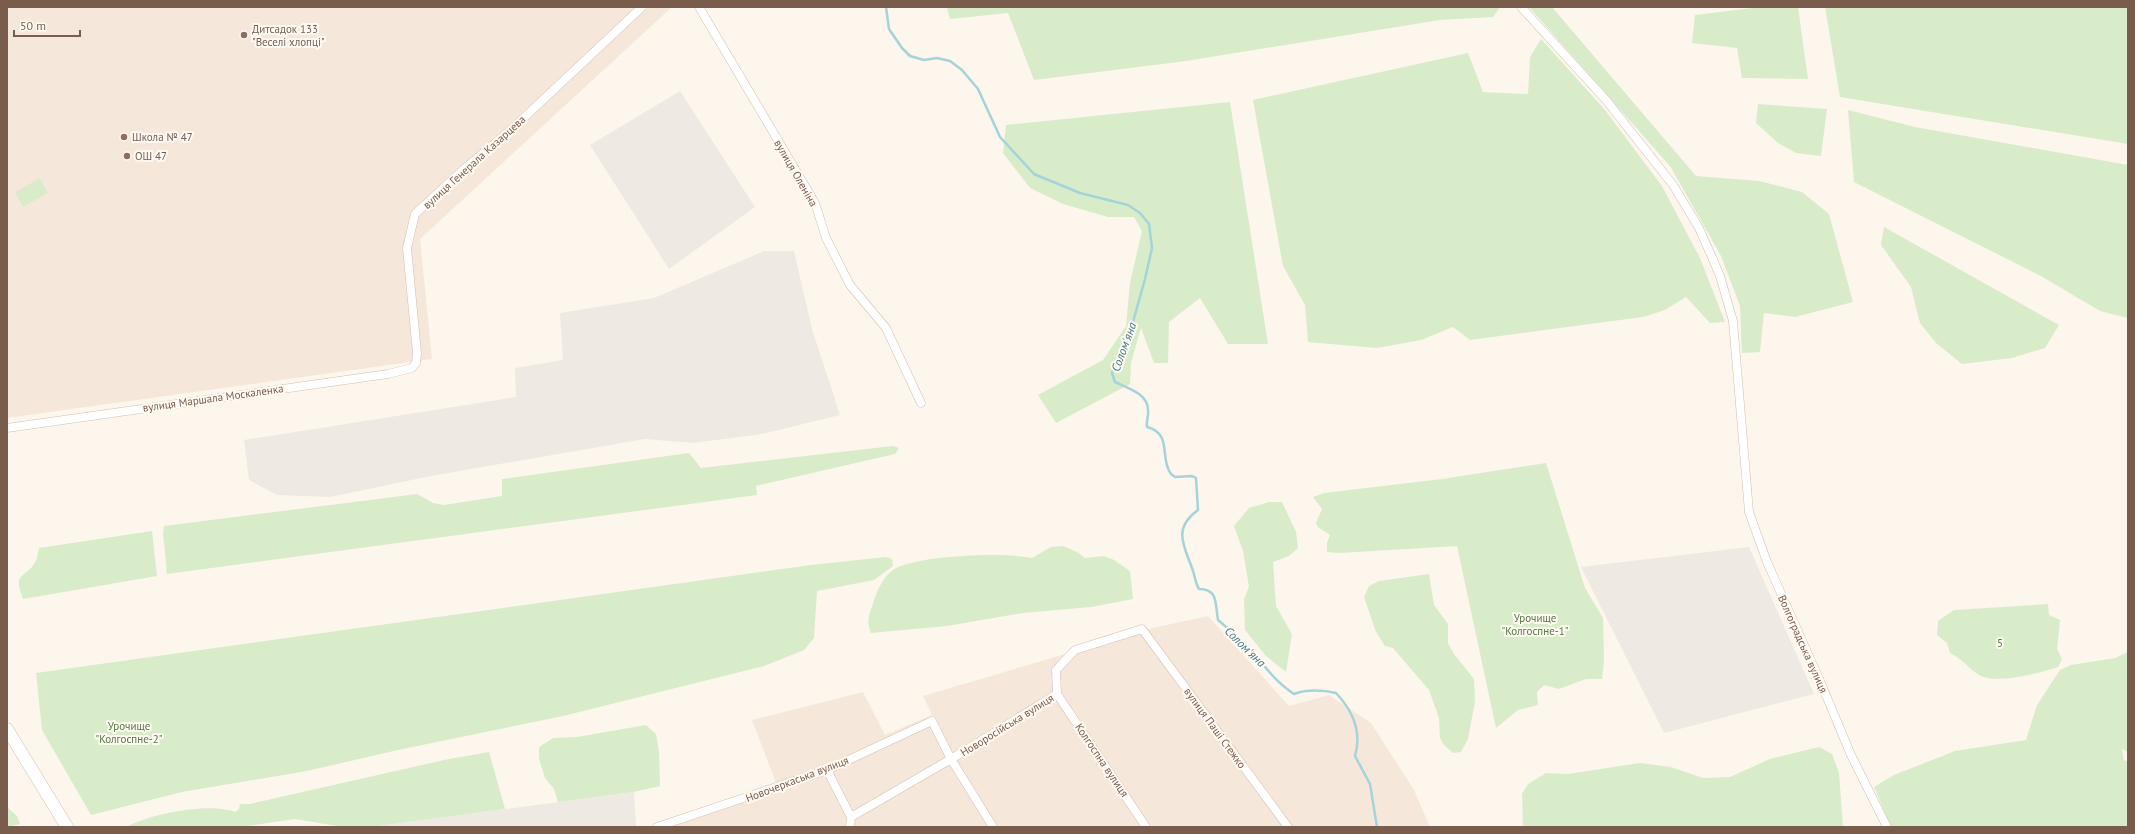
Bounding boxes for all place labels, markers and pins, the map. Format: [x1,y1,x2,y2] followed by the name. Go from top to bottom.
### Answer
[252,22,325,49] place label: Дитсадок 133 "Веселі хлопці"
[239,30,249,40] marker: Дитсадок 133 "Веселі хлопці"
[132,130,193,144] place label: Школа № 47
[119,132,129,142] marker: Школа № 47
[135,149,167,163] place label: ОШ 47
[122,151,132,161] marker: ОШ 47

